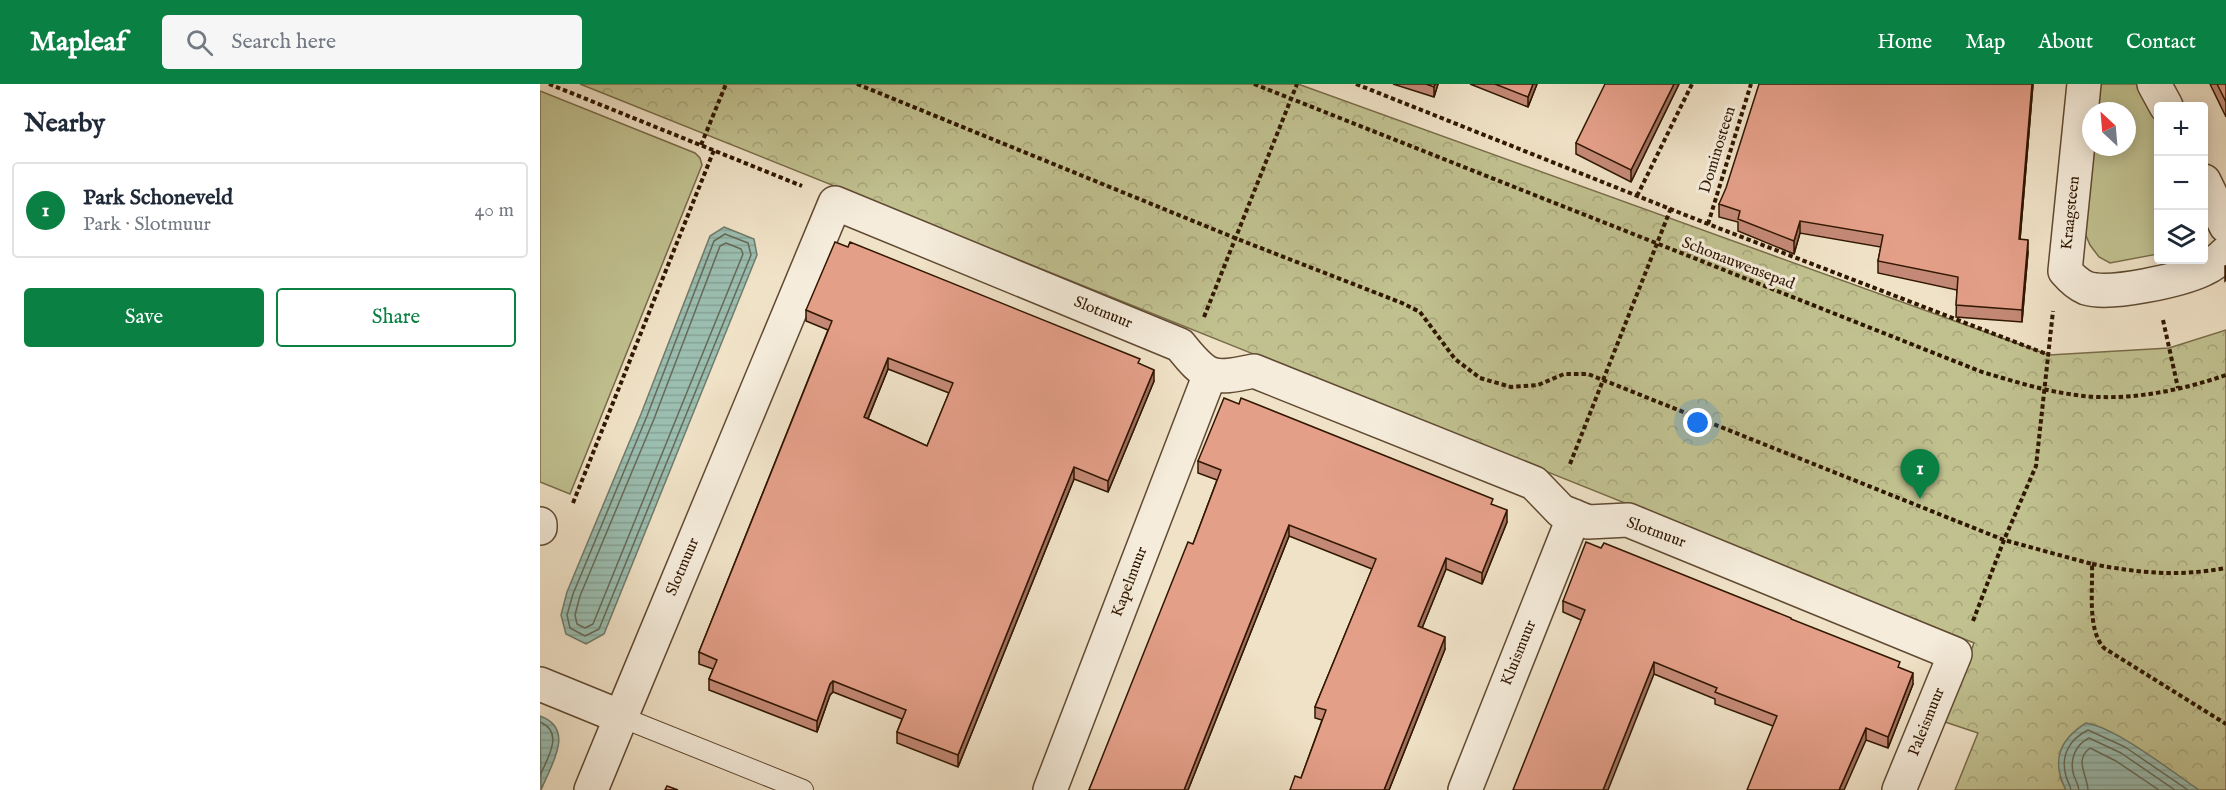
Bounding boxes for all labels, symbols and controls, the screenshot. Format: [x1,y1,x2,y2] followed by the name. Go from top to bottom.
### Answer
[162,15,582,69] search box
[30,25,126,60] text: Mapleaf
[183,26,216,59] icon: search
[231,28,336,56] text: Search here
[1877,29,1932,56] text: Home
[1965,29,2005,56] text: Map
[2038,29,2093,56] text: About
[2126,29,2196,56] text: Contact
[2082,102,2136,156] north arrow
[2154,102,2208,264] map controls
[2154,102,2208,156] button: +
[1695,104,1741,196] street label: Dominosteen
[24,107,105,140] text: Nearby
[2154,156,2208,210] button: −
[2057,175,2085,251] street label: Kraagsteen
[83,184,233,212] text: Park Schoneveld
[42,198,49,223] text: 1
[475,198,514,223] text: 40 m
[2154,210,2208,264] button: layers
[83,212,211,237] text: Park · Slotmuur
[1679,233,1798,295] street label: Schonauwensepad
[24,288,264,347] button: Save
[276,288,516,347] button: Share
[1071,292,1135,334] street label: Slotmuur
[1683,408,1712,437] your location
[1900,450,1940,499] pin: 1
[1624,513,1688,553] street label: Slotmuur
[662,535,704,599] street label: Slotmuur
[1107,544,1153,620] street label: Kapelmuur
[1497,617,1541,689] street label: Kluismuur
[1904,685,1950,759] street label: Paleismuur

